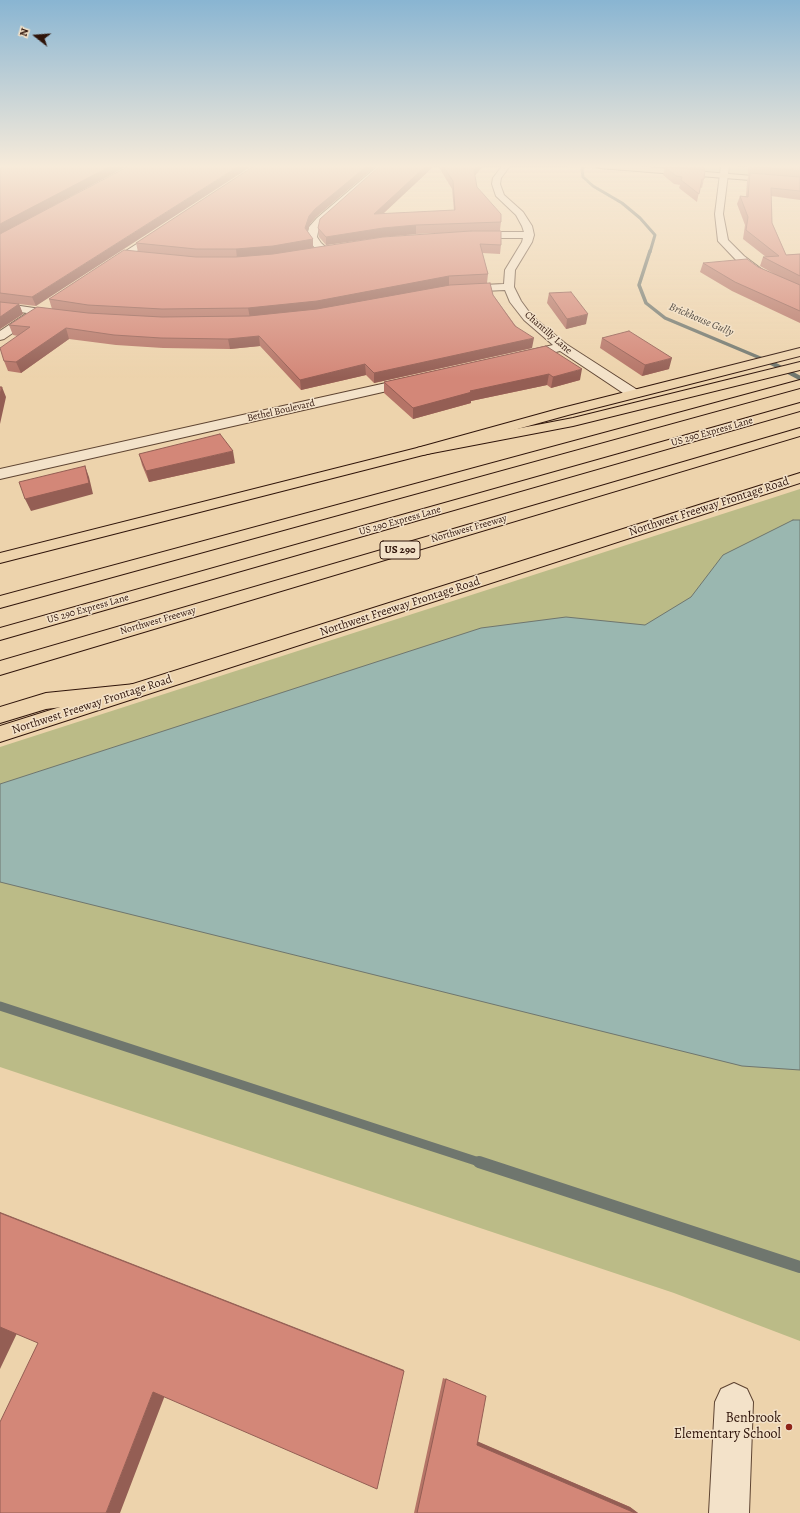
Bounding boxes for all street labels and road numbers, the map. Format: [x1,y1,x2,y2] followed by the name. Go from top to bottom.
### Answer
[522,309,574,357] street label: Chantilly Lane
[246,397,316,425] street label: Bethel Boulevard
[670,415,754,449] street label: US 290 Express Lane
[627,474,791,540] street label: Northwest Freeway Frontage Road
[358,504,442,538] street label: US 290 Express Lane
[430,512,508,546] street label: Northwest Freeway
[380,541,420,559] road number: US 290
[318,574,482,640] street label: Northwest Freeway Frontage Road
[46,592,130,626] street label: US 290 Express Lane
[119,604,197,638] street label: Northwest Freeway
[10,672,174,738] street label: Northwest Freeway Frontage Road

